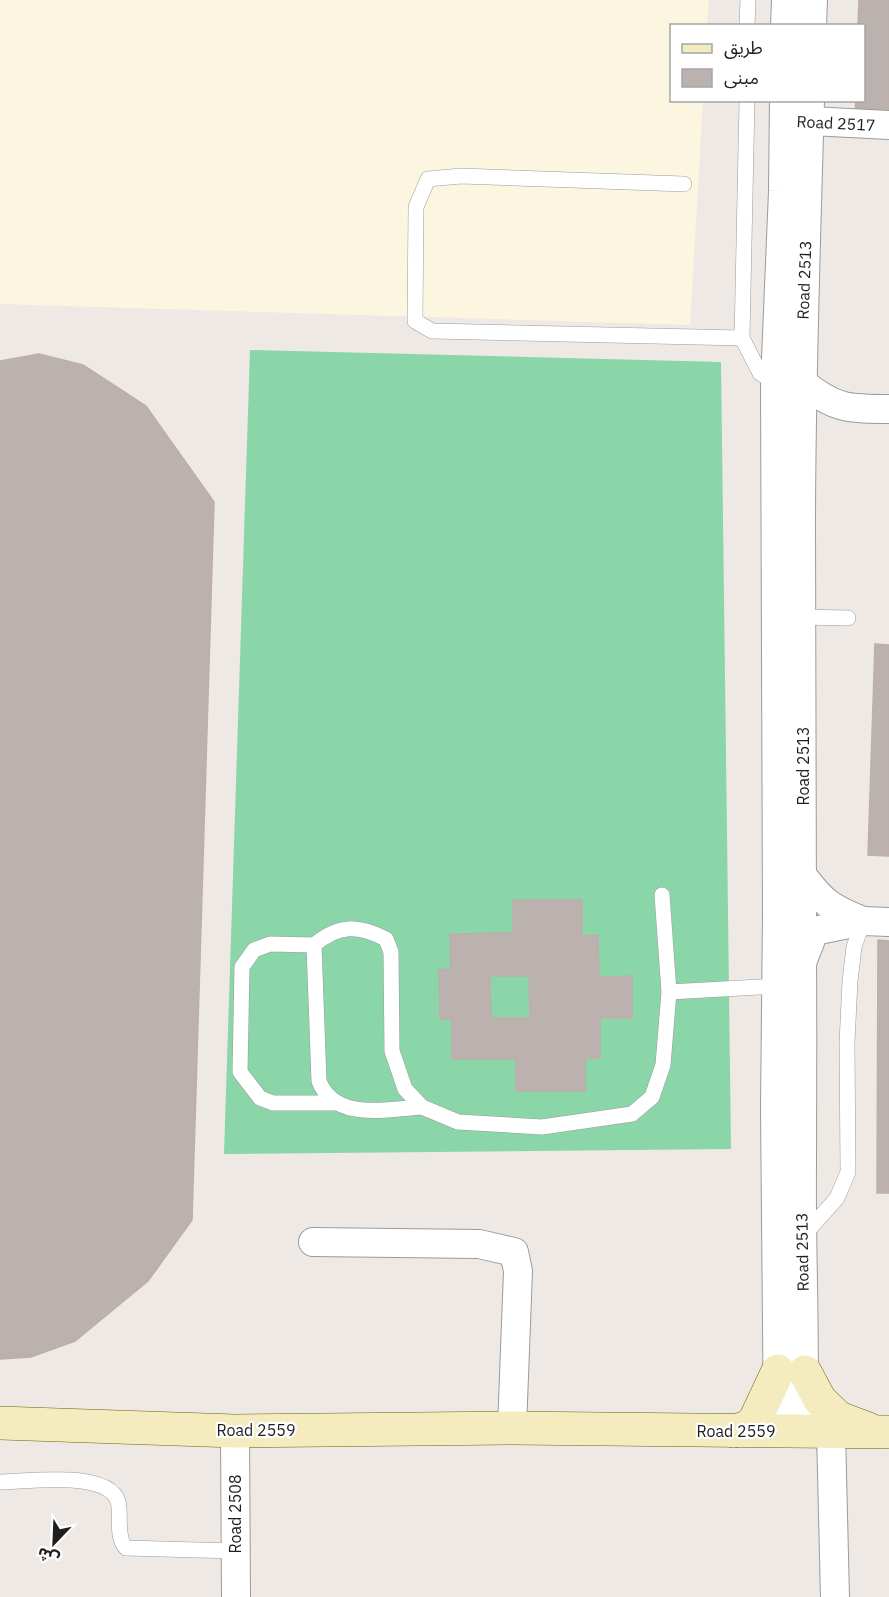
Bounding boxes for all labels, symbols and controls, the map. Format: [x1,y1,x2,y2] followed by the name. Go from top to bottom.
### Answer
[670,24,865,102] legend
[724,36,763,59] text: طريق
[724,66,759,89] text: مبنى
[796,111,876,135] street label: Road 2517
[793,240,815,320] street label: Road 2513
[793,727,813,805] street label: Road 2513
[791,1212,813,1292] street label: Road 2513
[217,1420,295,1440] street label: Road 2559
[697,1421,775,1441] street label: Road 2559
[225,1475,245,1553] street label: Road 2508
[24,1513,84,1573] north arrow
[34,1543,62,1570] text: ش

